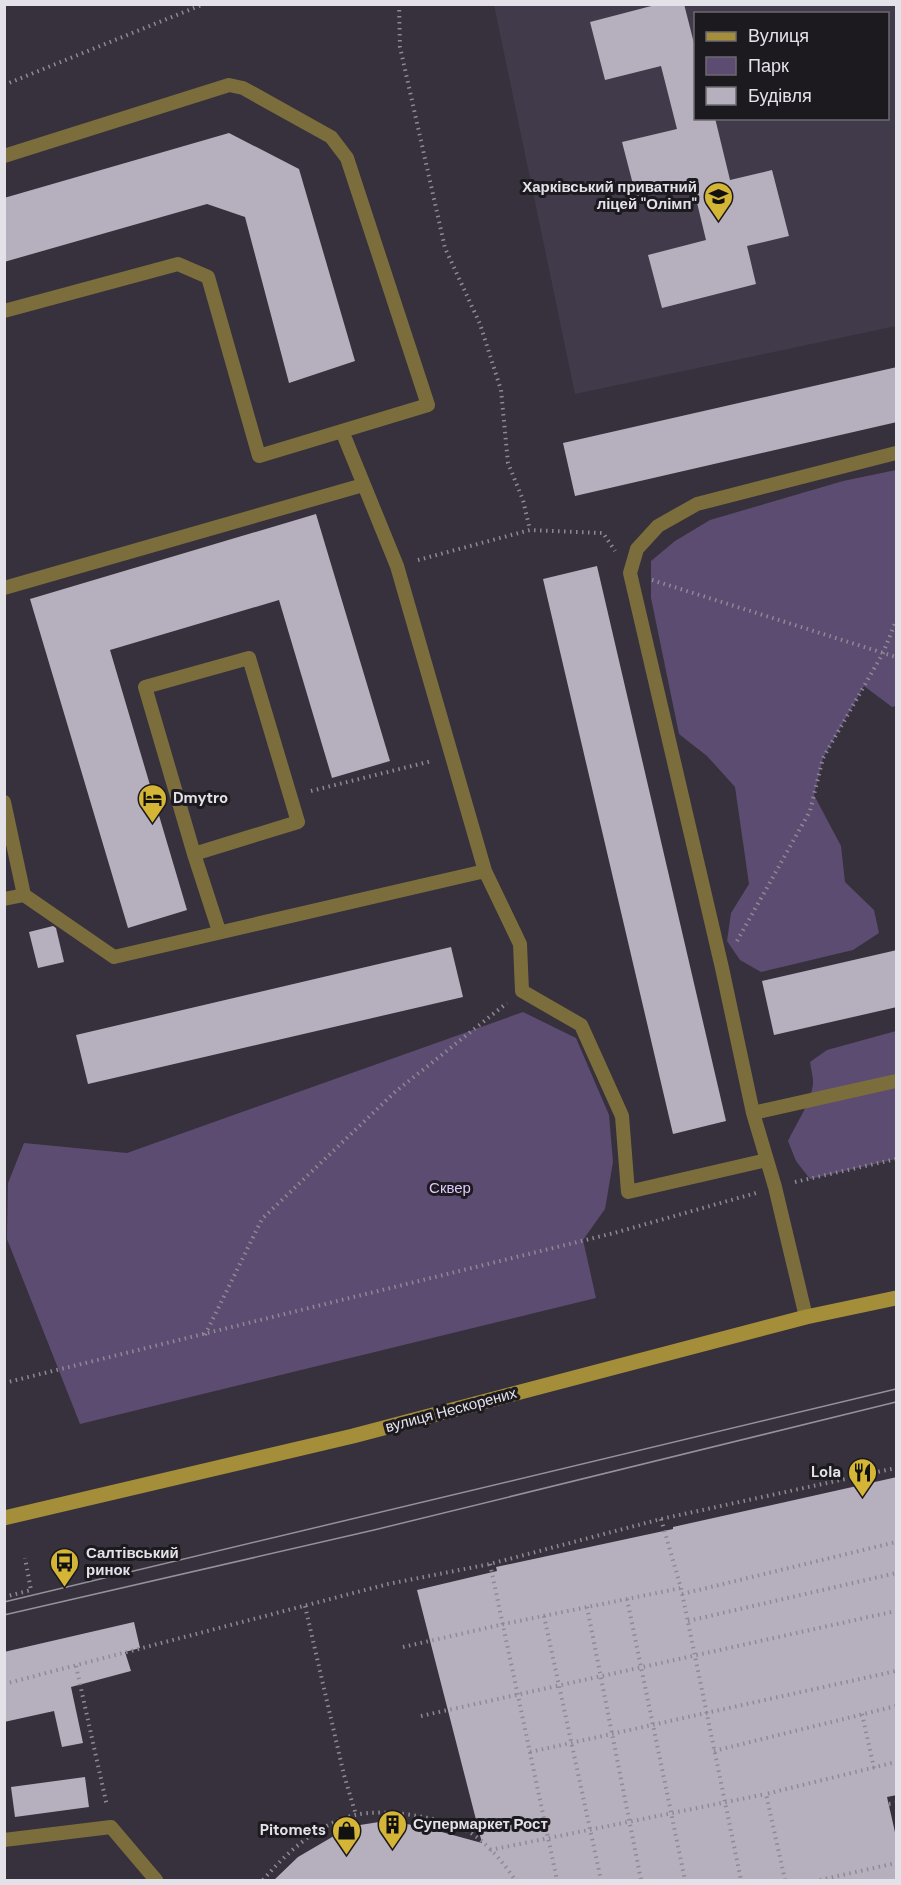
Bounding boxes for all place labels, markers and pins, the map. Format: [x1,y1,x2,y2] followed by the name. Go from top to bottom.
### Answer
[522,177,697,214] place label: Харківський приватний ліцей "Олімп"
[702,180,734,222] school or university icon: Харківський приватний ліцей "Олімп"
[136,782,168,824] hotel icon: Dmytro
[173,788,228,808] place label: Dmytro
[846,1456,878,1498] restaurant icon: Lola
[811,1462,841,1482] place label: Lola
[86,1543,179,1580] place label: Салтівський ринок
[49,1546,81,1588] bus stop icon: Салтівський ринок
[376,1808,408,1850] building icon: Супермаркет Рост
[331,1814,363,1856] shop icon: Pitomets
[413,1814,548,1834] place label: Супермаркет Рост
[260,1820,326,1840] place label: Pitomets

